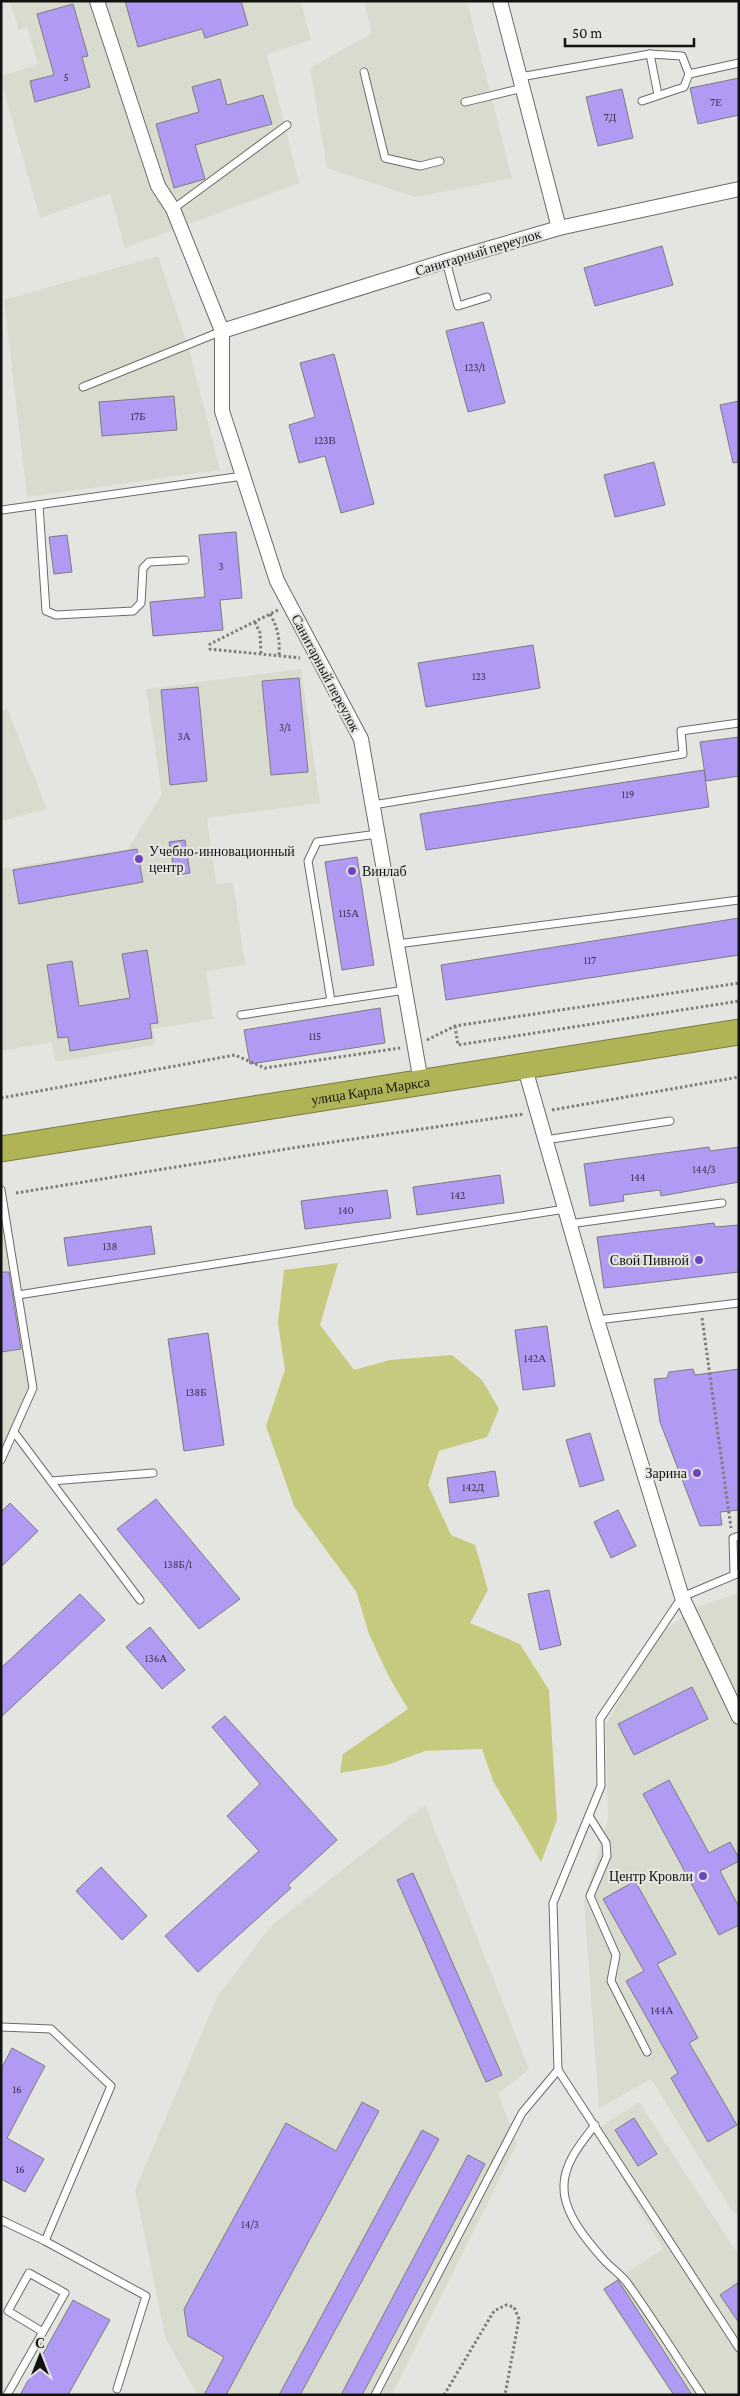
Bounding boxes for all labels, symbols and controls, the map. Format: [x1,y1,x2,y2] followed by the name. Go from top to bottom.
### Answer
[565,15,694,47] scale bar
[572,25,602,41] text: 50 m
[63,71,69,83] house number: 5
[710,96,722,108] house number: 7Е
[604,111,617,123] house number: 7Д
[413,225,543,279] street label: Санитарный переулок
[465,361,486,373] house number: 123/1
[130,410,146,422] house number: 17Б
[314,434,336,446] house number: 123В
[218,560,224,572] house number: 3
[288,611,364,735] street label: Санитарный переулок
[472,670,486,682] house number: 123
[279,721,291,733] house number: 3/1
[177,730,191,742] house number: 3А
[622,788,634,800] house number: 119
[149,843,295,875] place label: Учебно-инновационный центр
[133,853,145,865] marker: Учебно-инновационный центр
[362,863,407,879] place label: Винлаб
[346,865,358,877] marker: Винлаб
[339,907,359,919] house number: 115А
[584,954,596,966] house number: 117
[309,1030,321,1042] house number: 115
[310,1073,432,1108] street label: улица Карла Маркса
[692,1163,716,1175] house number: 144/3
[631,1171,646,1183] house number: 144
[451,1189,465,1201] house number: 142
[338,1204,354,1216] house number: 140
[103,1240,117,1252] house number: 138
[610,1252,690,1268] place label: Свой Пивной
[693,1254,705,1266] marker: Свой Пивной
[524,1352,546,1364] house number: 142А
[185,1386,207,1398] house number: 138Б
[646,1465,688,1481] place label: Зарина
[691,1467,703,1479] marker: Зарина
[462,1481,484,1493] house number: 142Д
[164,1558,193,1570] house number: 138Б/1
[145,1652,167,1664] house number: 136А
[609,1868,693,1884] place label: Центр Кровли
[697,1870,709,1882] marker: Центр Кровли
[651,2004,673,2016] house number: 144А
[12,2083,22,2095] house number: 16
[15,2163,25,2175] house number: 16
[241,2218,259,2230] house number: 14/3
[15,2331,65,2381] north arrow
[35,2335,45,2351] text: С

